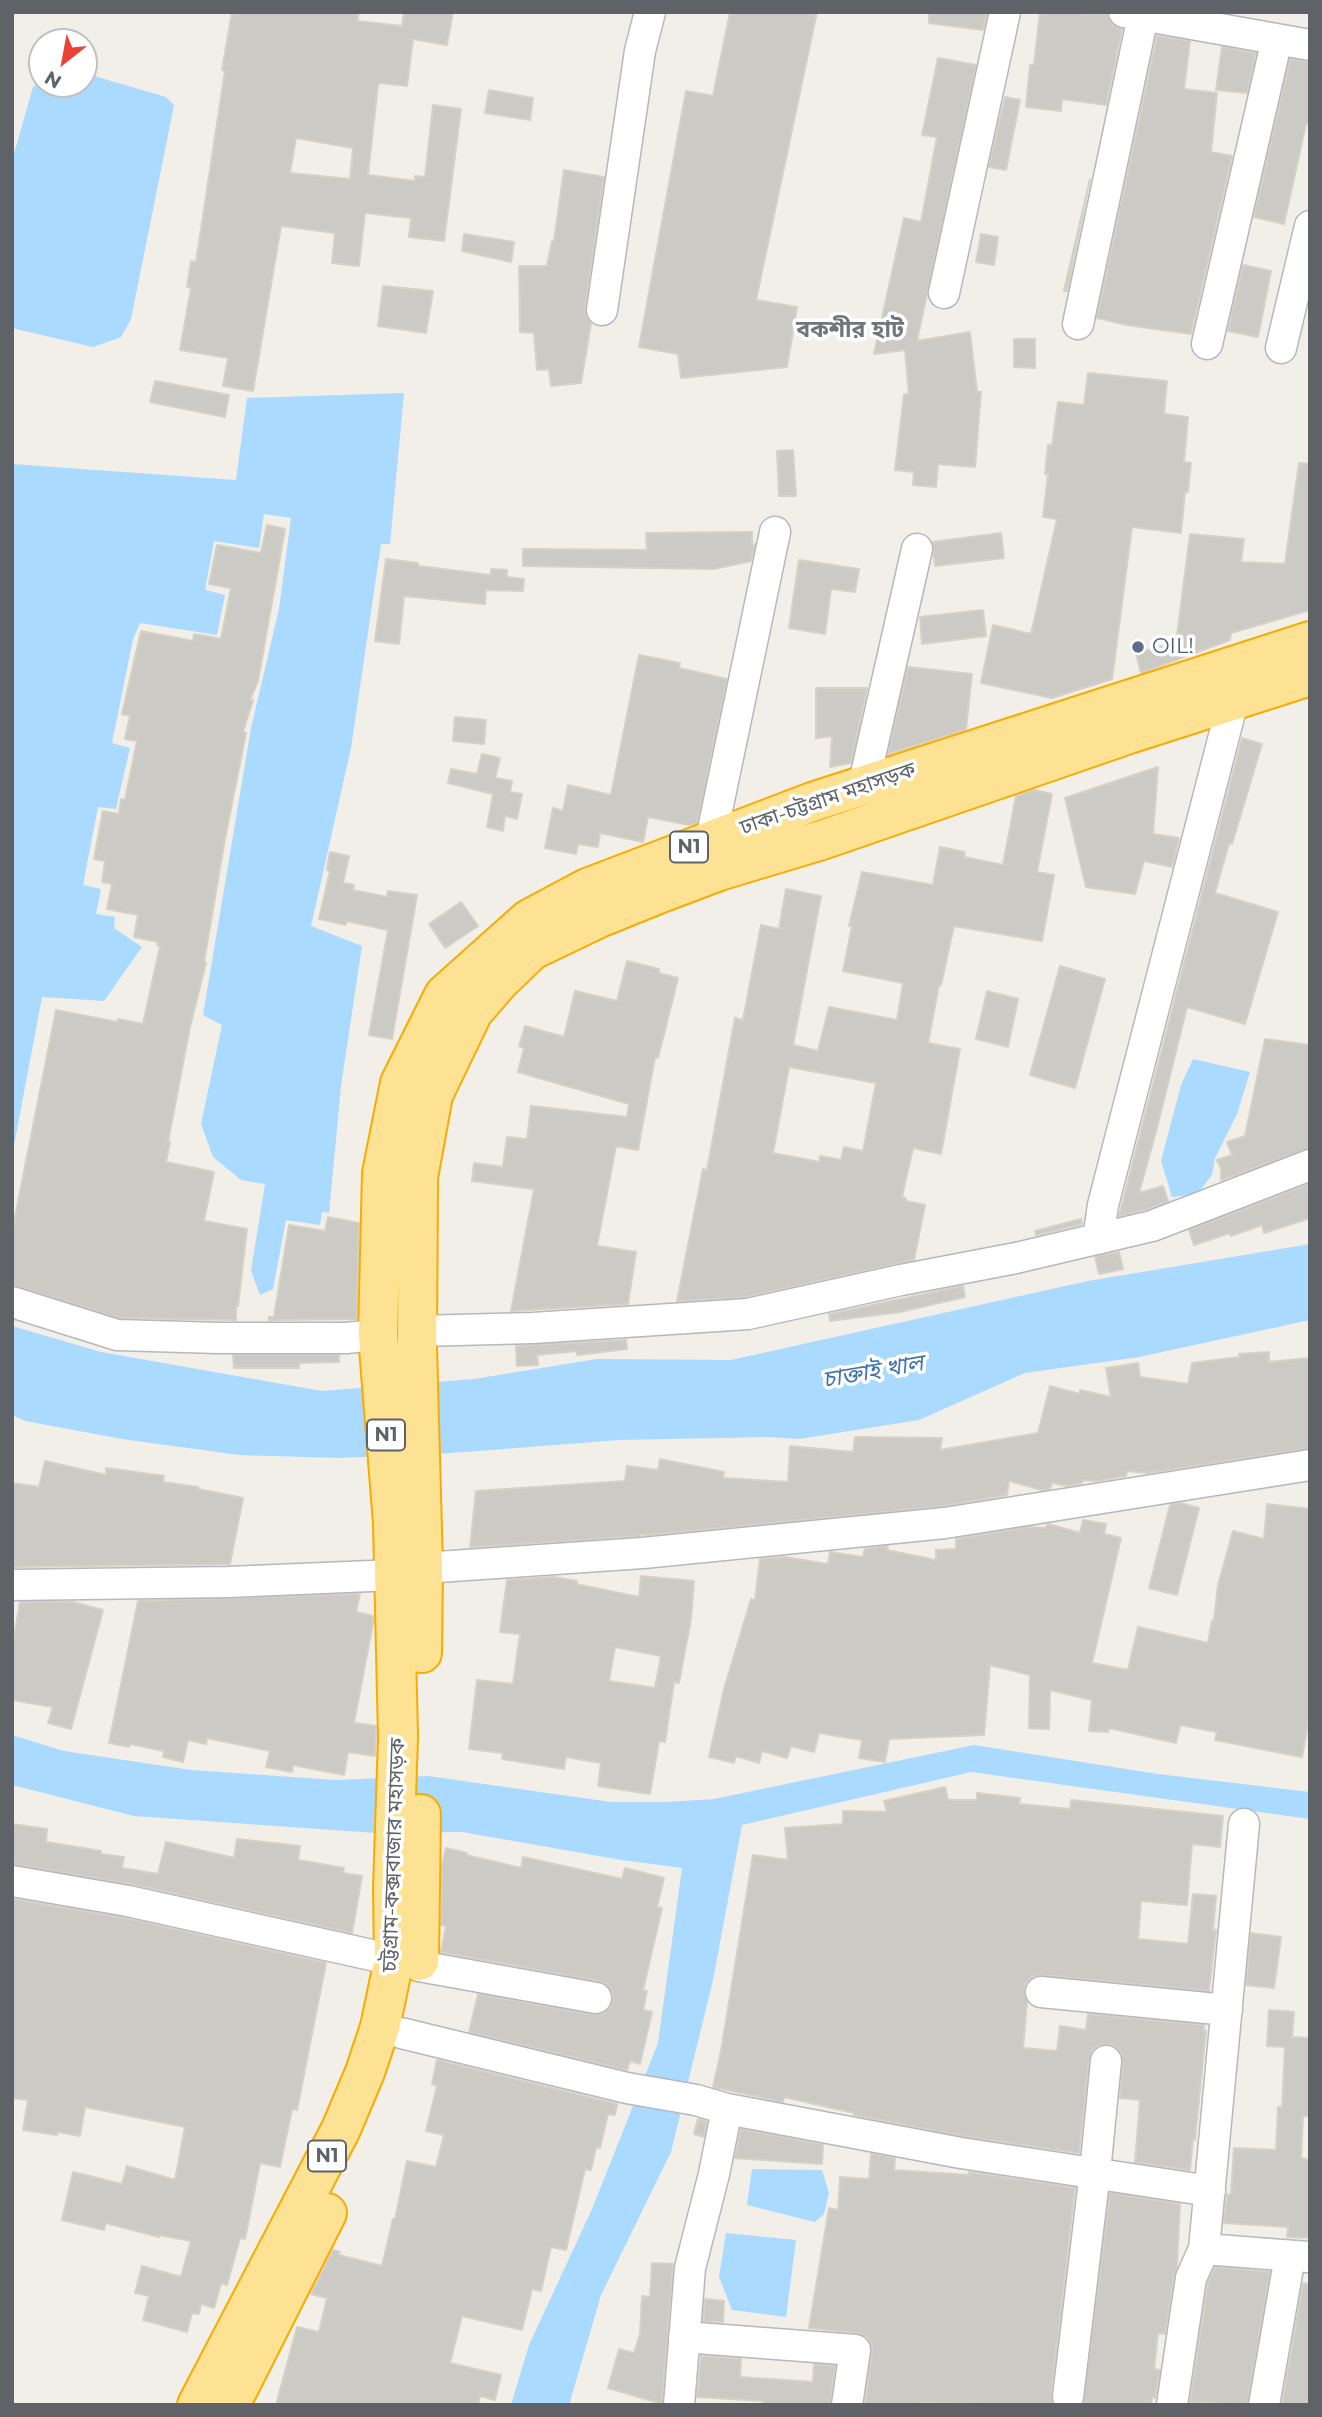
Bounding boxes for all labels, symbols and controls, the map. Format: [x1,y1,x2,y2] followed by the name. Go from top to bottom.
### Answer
[28,28,98,98] north arrow
[40,66,65,94] text: N
[796,316,904,344] district label: বকশীর হাট
[1152,634,1194,660] place label: OIL!
[1130,639,1146,655] marker: OIL!
[737,757,919,841] street label: ঢাকা-চট্টগ্রাম মহাসড়ক
[670,832,708,862] road number: N1
[820,1350,926,1394] water label: চাক্তাই খাল
[367,1420,405,1450] road number: N1
[377,1737,411,1973] street label: চট্টগ্রাম-কক্সবাজার মহাসড়ক
[308,2140,346,2172] road number: N1

